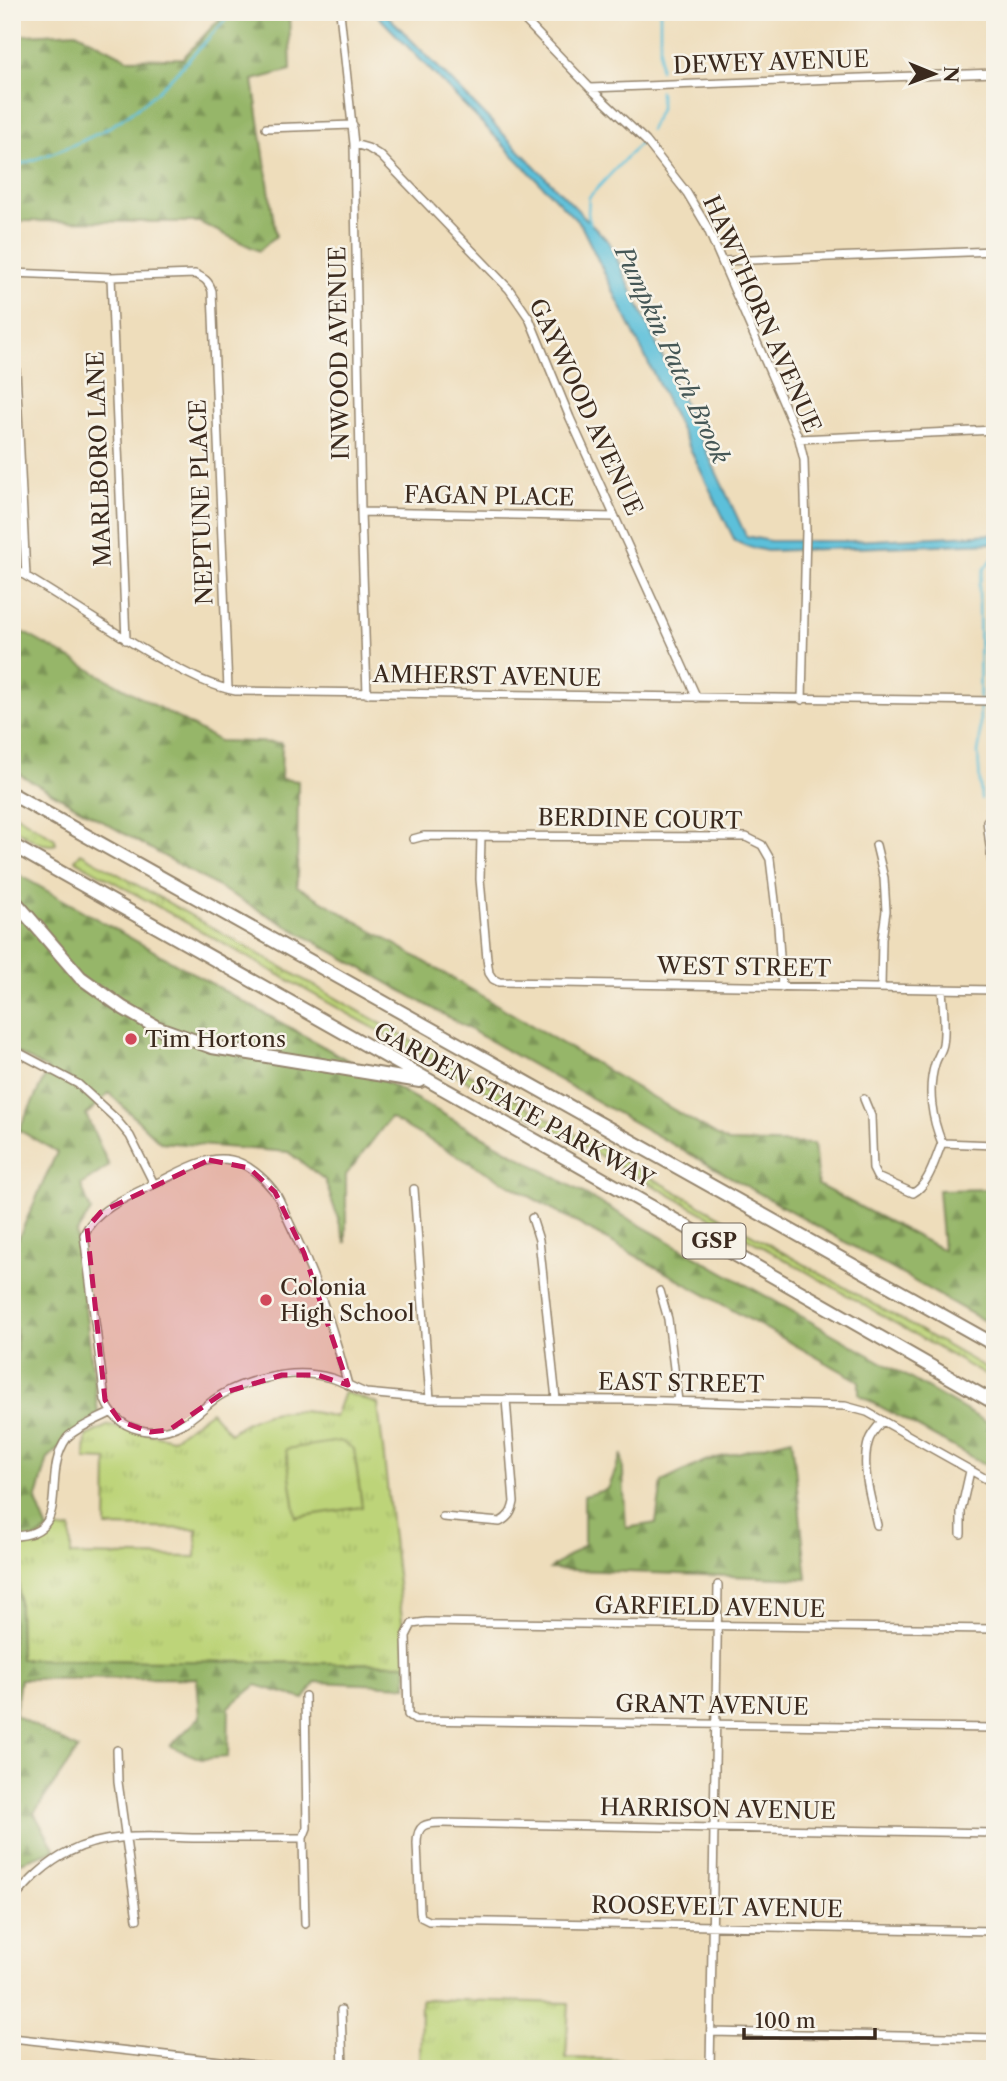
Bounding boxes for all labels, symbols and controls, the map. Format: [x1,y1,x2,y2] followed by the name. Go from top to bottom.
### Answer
[898,38,968,108] north arrow
[673,45,869,79] street label: DEWEY AVENUE
[939,66,962,83] text: N
[697,191,827,437] street label: HAWTHORN AVENUE
[608,239,736,469] water label: Pumpkin Patch Brook
[323,246,355,460] street label: INWOOD AVENUE
[523,294,649,520] street label: GAYWOOD AVENUE
[81,351,117,567] street label: MARLBORO LANE
[183,399,219,605] street label: NEPTUNE PLACE
[404,481,574,511] street label: FAGAN PLACE
[372,660,601,692] street label: AMHERST AVENUE
[537,803,743,835] street label: BERDINE COURT
[656,951,832,983] street label: WEST STREET
[369,1016,660,1194] street label: GARDEN STATE PARKWAY
[145,1025,286,1053] place label: Tim Hortons
[123,1031,139,1047] marker: Tim Hortons
[682,1224,746,1258] road number: GSP
[280,1273,415,1327] place label: Colonia High School
[258,1292,274,1308] marker: Colonia High School
[598,1368,765,1398] street label: EAST STREET
[594,1591,826,1623] street label: GARFIELD AVENUE
[615,1689,809,1721] street label: GRANT AVENUE
[600,1793,836,1825] street label: HARRISON AVENUE
[591,1891,843,1923] street label: ROOSEVELT AVENUE
[744,1997,876,2041] scale bar
[755,2008,816,2033] text: 100 m

